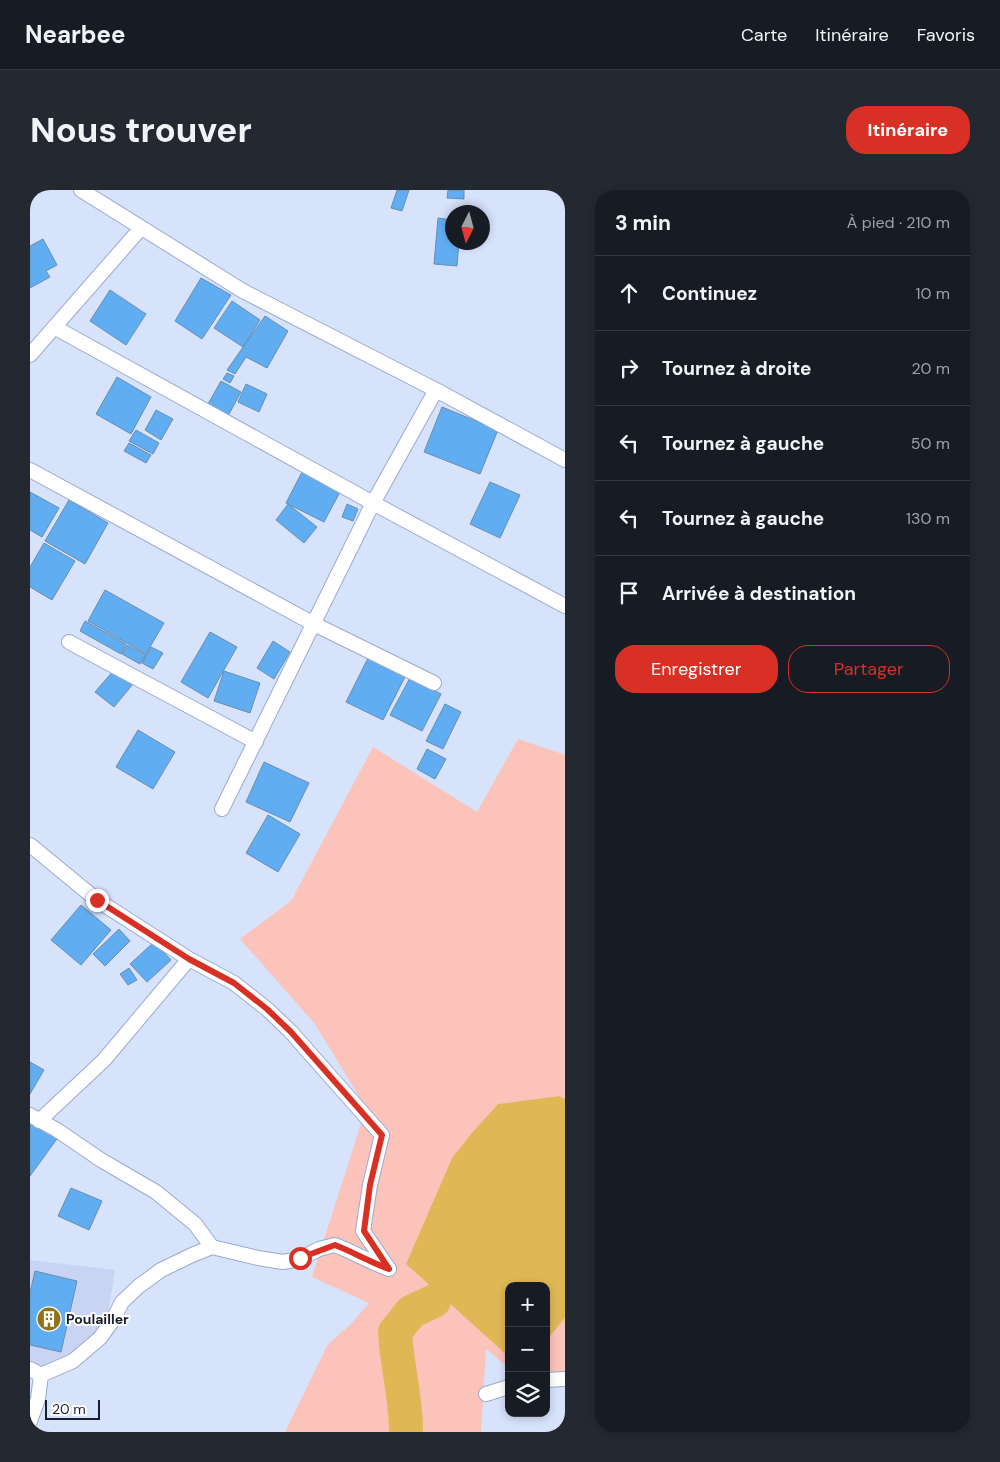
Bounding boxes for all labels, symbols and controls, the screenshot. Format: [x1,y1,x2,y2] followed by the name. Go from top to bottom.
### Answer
[25,19,125,50] text: Nearbee
[741,23,787,47] text: Carte
[815,23,889,47] text: Itinéraire
[917,23,975,47] text: Favoris
[846,106,970,154] button: Itinéraire
[30,107,252,153] text: Nous trouver
[445,205,490,250] north arrow
[615,209,671,237] text: 3 min
[847,212,950,233] text: À pied · 210 m
[615,279,643,307] icon: ahead
[662,281,757,306] text: Continuez
[916,283,950,304] text: 10 m
[615,354,643,382] icon: right
[662,356,812,381] text: Tournez à droite
[911,358,950,379] text: 20 m
[615,429,643,457] icon: left
[662,431,824,456] text: Tournez à gauche
[911,433,950,454] text: 50 m
[615,504,643,532] icon: left
[662,506,824,531] text: Tournez à gauche
[906,508,950,529] text: 130 m
[615,579,643,607] icon: arrive
[662,581,856,606] text: Arrivée à destination
[615,645,778,693] button: Enregistrer
[788,645,950,693] button: Partager
[86,889,109,912] route end
[289,1247,312,1270] route start
[505,1282,550,1417] map controls
[505,1282,550,1327] button: +
[36,1306,62,1332] building icon: Poulailler
[66,1310,129,1328] place label: Poulailler
[505,1327,550,1372] button: −
[505,1372,550,1417] button: layers
[45,1397,100,1420] scale bar
[52,1400,86,1418] text: 20 m

